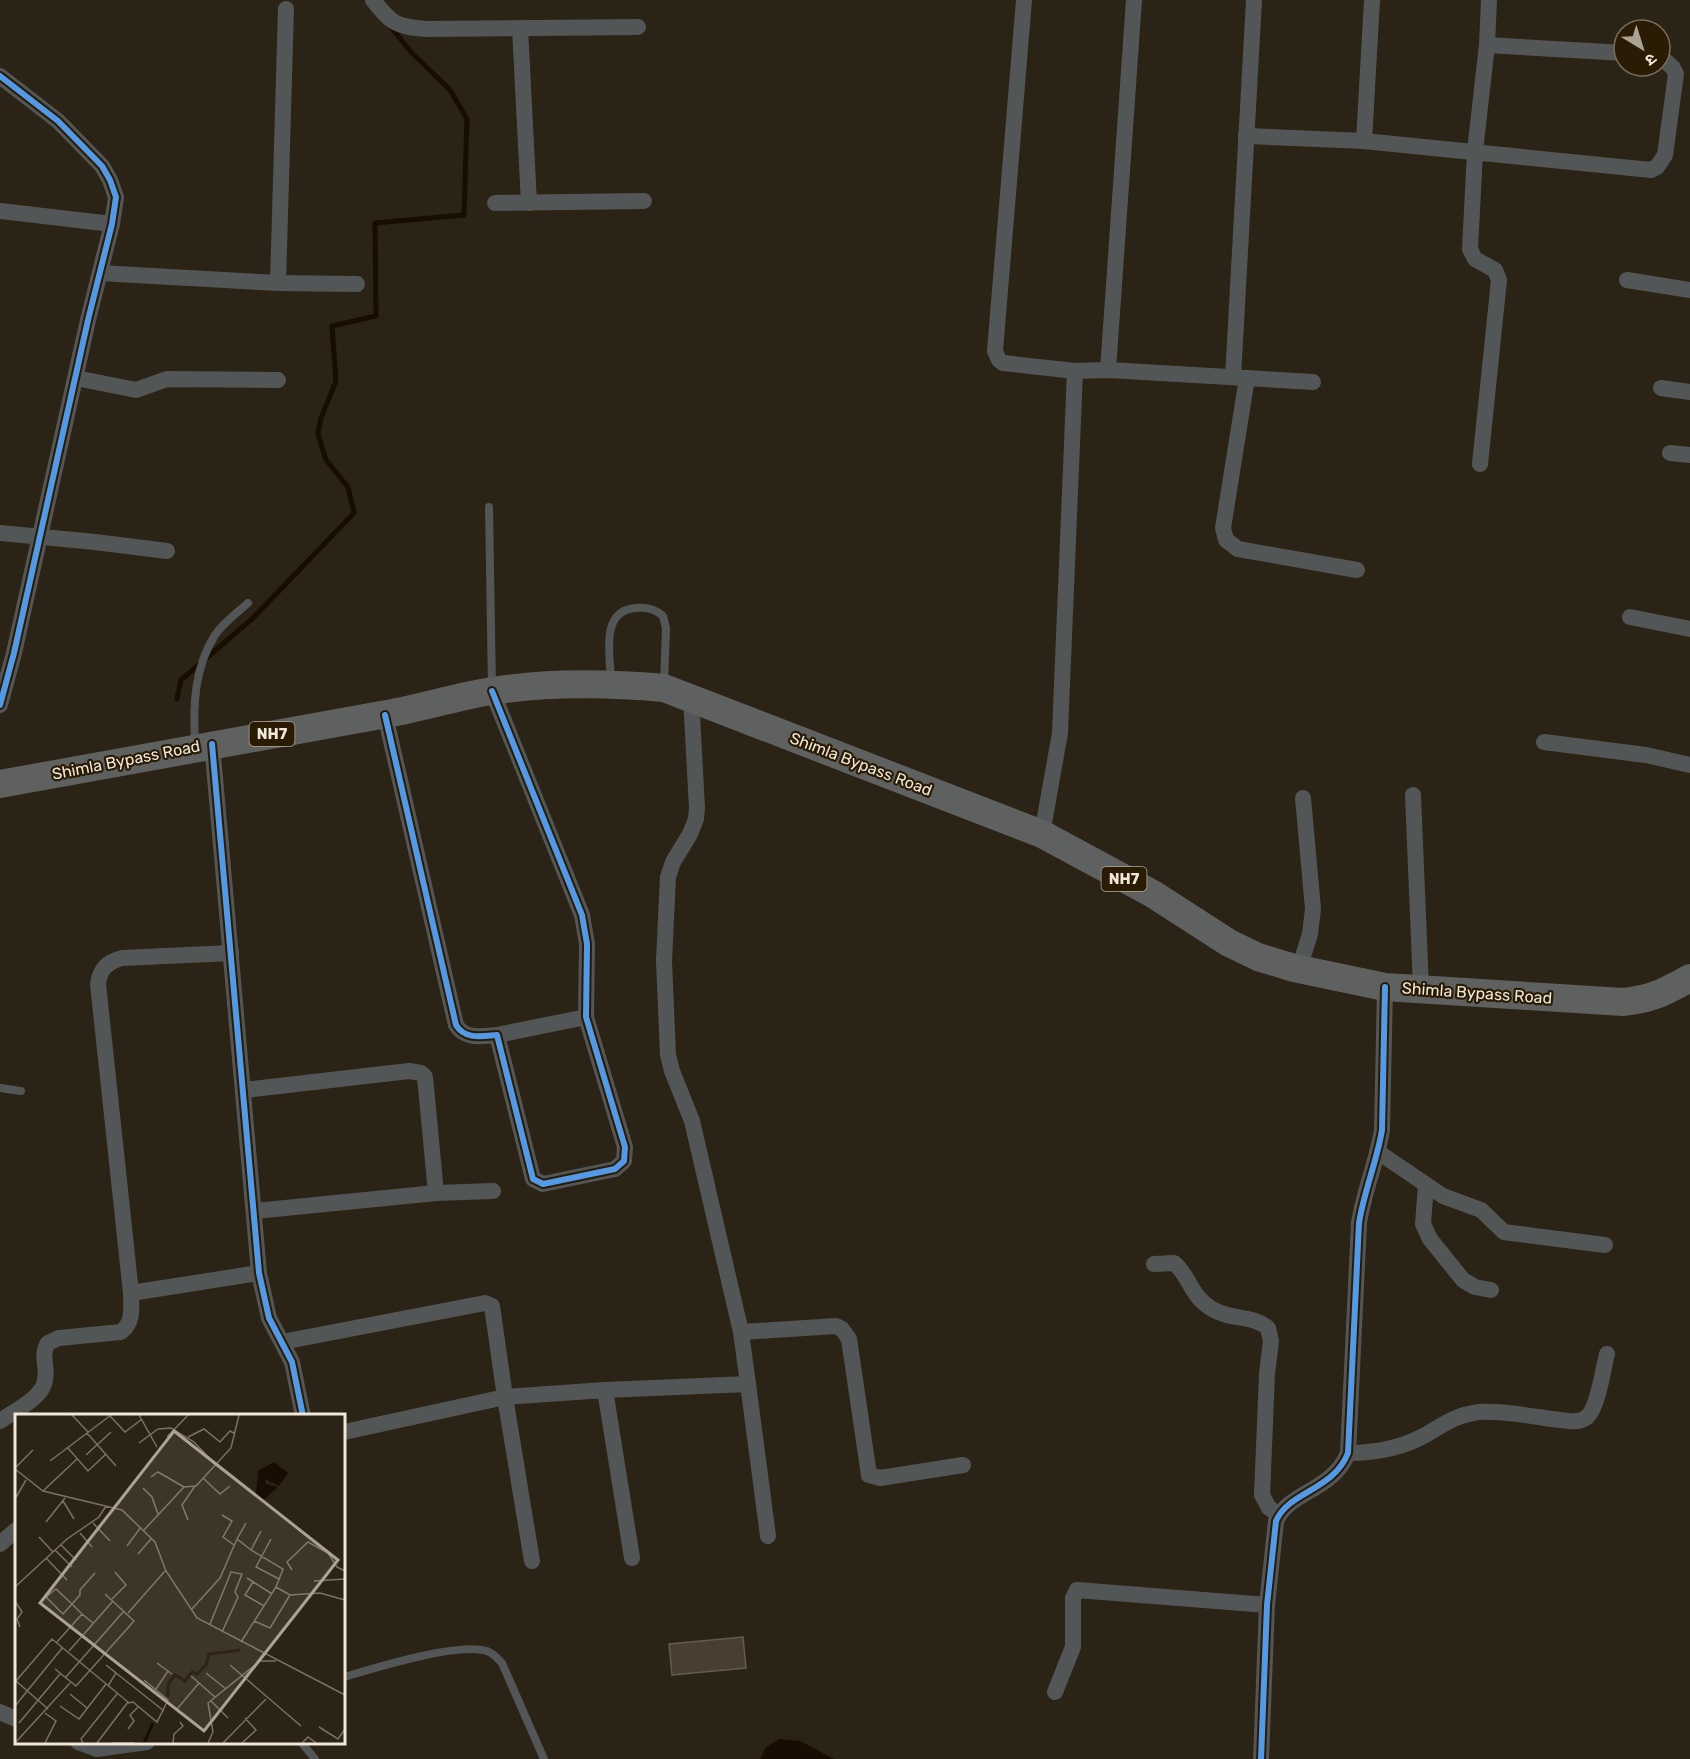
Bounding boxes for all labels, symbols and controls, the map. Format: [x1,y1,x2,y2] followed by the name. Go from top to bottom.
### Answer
[1612,18,1672,78] north arrow
[1641,49,1660,70] text: उ
[250,722,294,746] road number: NH7
[787,728,935,800] street label: Shimla Bypass Road
[50,736,202,784] street label: Shimla Bypass Road
[1102,867,1146,891] road number: NH7
[1401,978,1553,1008] street label: Shimla Bypass Road
[15,1414,345,1744] inset map

